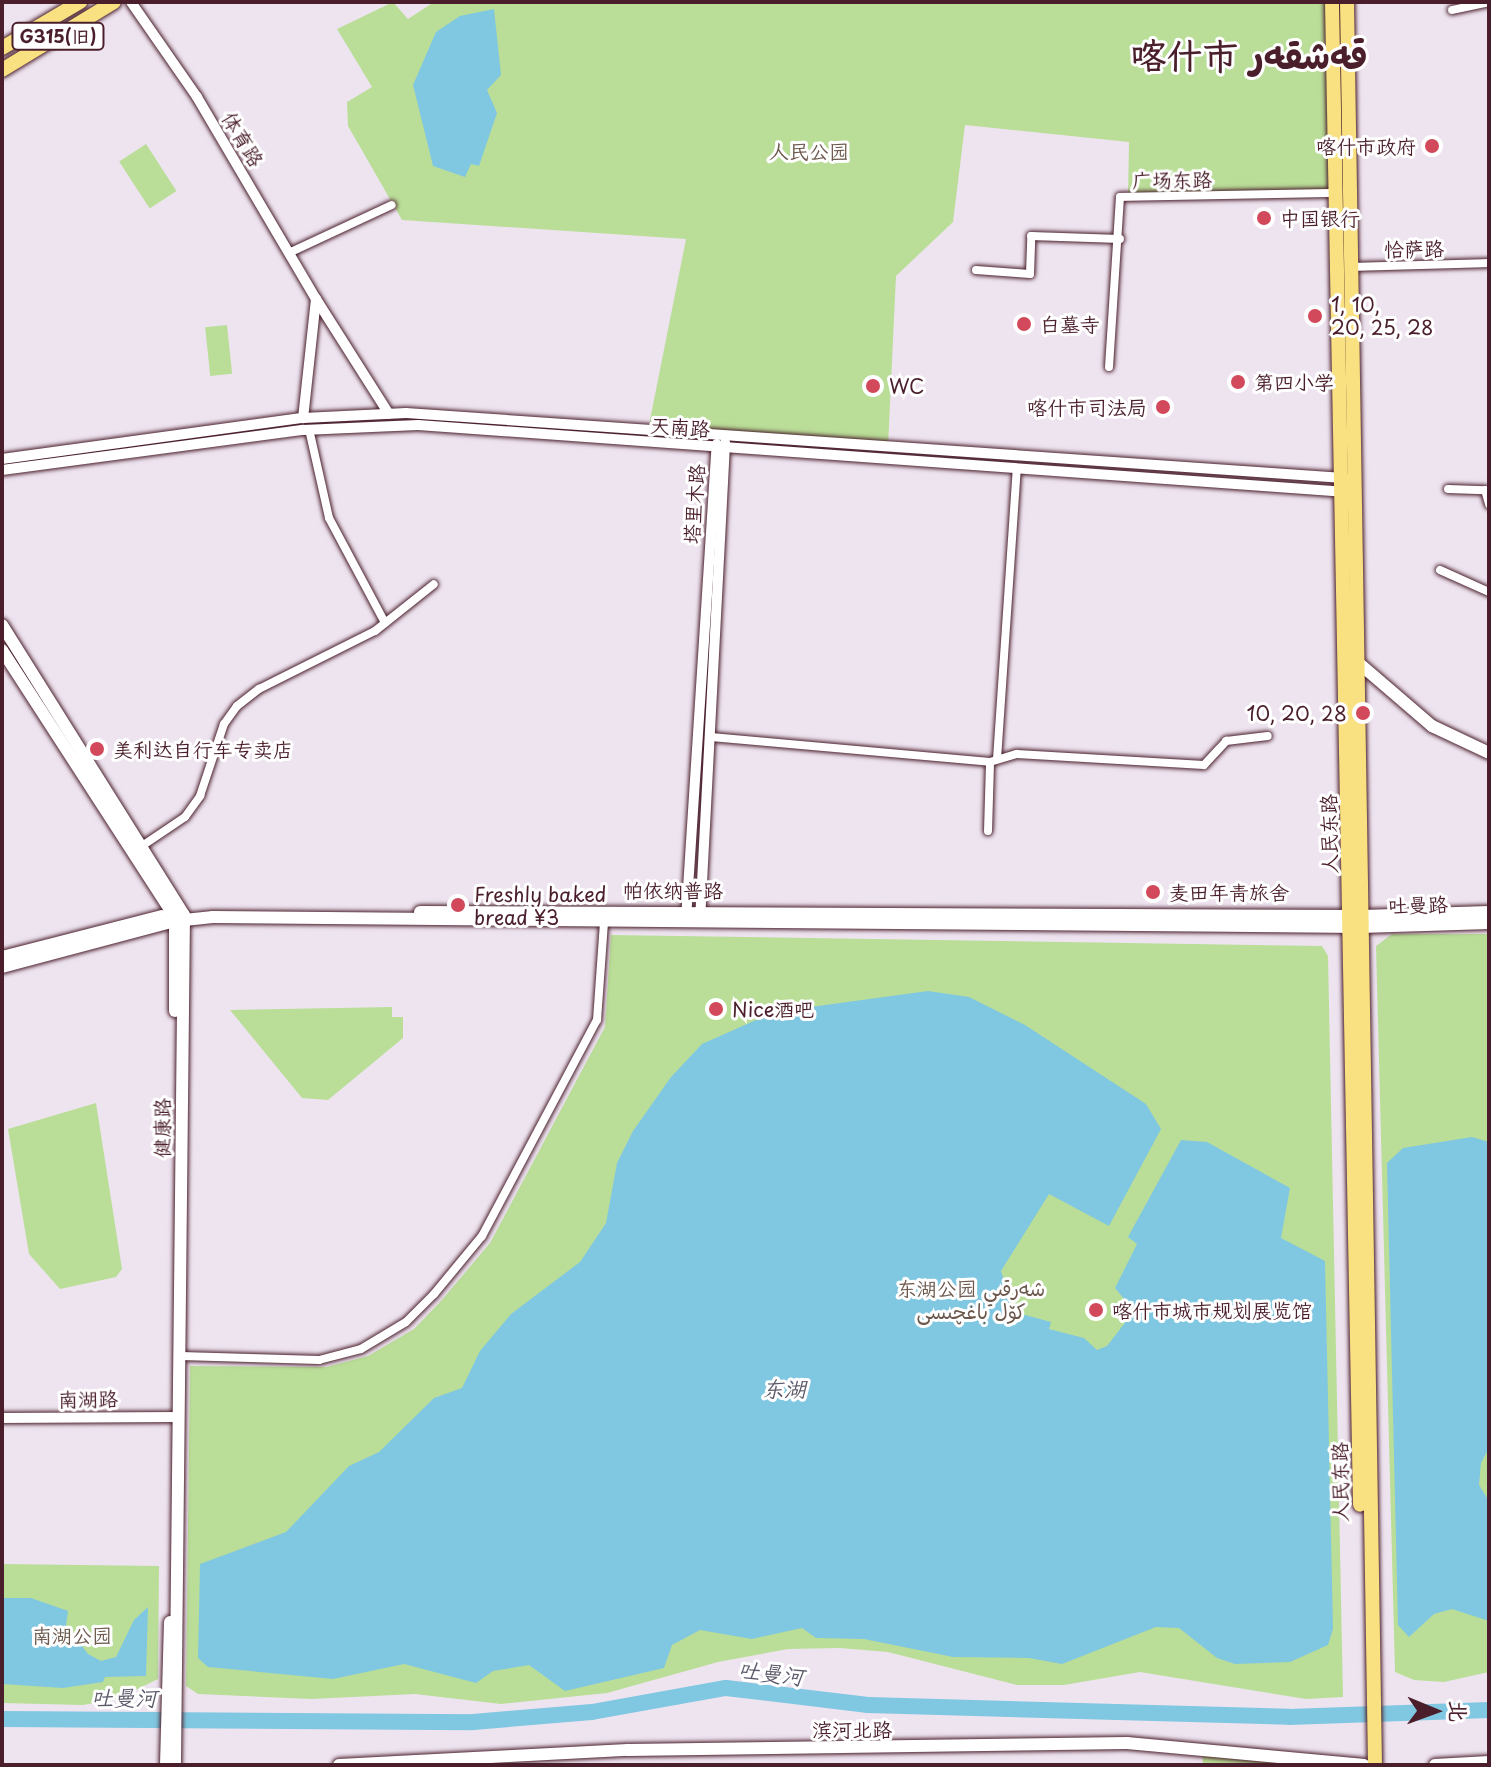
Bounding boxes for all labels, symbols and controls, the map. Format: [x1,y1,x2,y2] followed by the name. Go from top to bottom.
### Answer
[10,22,106,50] road number: G315(旧)
[1130,33,1368,77] district label: 喀什市 قەشقەر
[217,107,269,171] street label: 体育路
[1316,134,1416,158] place label: 喀什市政府
[1423,137,1441,155] marker: 喀什市政府
[769,139,849,163] park label: 人民公园
[1132,167,1212,193] street label: 广场东路
[1280,206,1360,230] place label: 中国银行
[1255,209,1273,227] marker: 中国银行
[1384,236,1444,262] street label: 恰萨路
[1331,292,1436,339] place label: 1, 10, 20, 25, 28
[1306,307,1324,325] marker: 1, 10, 20, 25, 28
[1040,312,1100,336] place label: 白墓寺
[1015,315,1033,333] marker: 白墓寺
[1254,370,1334,394] place label: 第四小学
[1229,373,1247,391] marker: 第四小学
[889,374,924,398] place label: WC
[864,377,882,395] marker: WC
[1027,395,1147,419] place label: 喀什市司法局
[1154,398,1172,416] marker: 喀什市司法局
[649,413,711,441] street label: 天南路
[679,463,709,545] street label: 塔里木路
[1245,701,1347,725] place label: 10, 20, 28
[1354,704,1372,722] marker: 10, 20, 28
[113,737,293,761] place label: 美利达自行车专卖店
[88,740,106,758] marker: 美利达自行车专卖店
[1316,794,1342,874] street label: 人民东路
[623,878,723,902] street label: 帕依纳普路
[1169,880,1289,904] place label: 麦田年青旅舍
[474,882,607,929] place label: Freshly baked bread ¥3
[1144,883,1162,901] marker: 麦田年青旅舍
[1388,892,1448,918] street label: 吐曼路
[449,896,467,914] marker: Freshly baked bread ¥3
[732,997,814,1021] place label: Nice酒吧
[707,1000,725,1018] marker: Nice酒吧
[150,1098,174,1158] street label: 健康路
[897,1277,1045,1324] park label: 东湖公园 شەرقىي كۆل باغچىسى
[1112,1298,1312,1322] place label: 喀什市城市规划展览馆
[1087,1301,1105,1319] marker: 喀什市城市规划展览馆
[762,1375,806,1401] water label: 东湖
[58,1386,118,1412] street label: 南湖路
[1327,1442,1353,1522] street label: 人民东路
[32,1623,112,1647] park label: 南湖公园
[737,1655,805,1689] water label: 吐曼河
[1395,1671,1475,1751] north arrow
[91,1684,157,1710] water label: 吐曼河
[1443,1700,1476,1723] text: 北
[812,1717,892,1741] street label: 滨河北路

